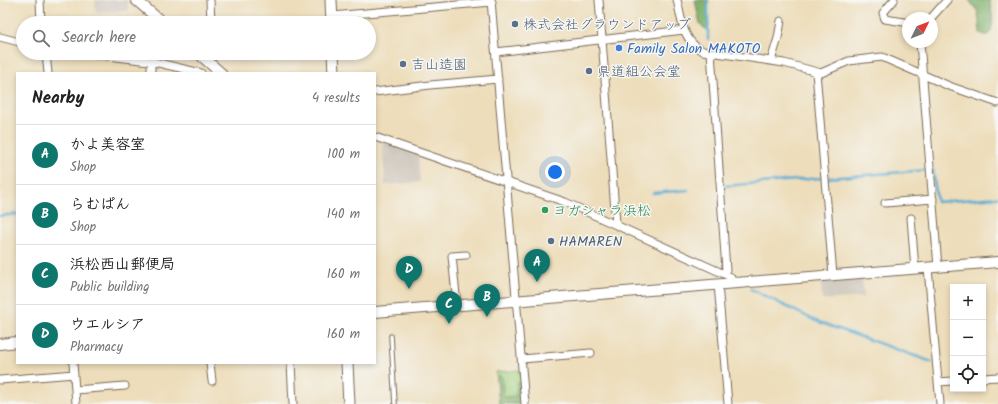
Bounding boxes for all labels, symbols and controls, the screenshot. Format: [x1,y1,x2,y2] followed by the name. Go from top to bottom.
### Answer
[902,12,938,48] north arrow
[523,14,691,36] place label: 株式会社グラウンドアップ
[16,16,376,60] search box
[510,19,520,29] marker: 株式会社グラウンドアップ
[62,26,136,50] text: Search here
[30,27,52,49] icon: search
[627,38,761,60] place label: Family Salon MAKOTO
[614,43,624,53] marker: Family Salon MAKOTO
[411,54,467,76] place label: 吉山造園
[398,59,408,69] marker: 吉山造園
[597,61,681,83] place label: 県道組公会堂
[584,66,594,76] marker: 県道組公会堂
[32,85,84,112] text: Nearby
[312,88,360,109] text: 4 results
[70,133,145,157] text: かよ美容室
[41,144,49,165] text: A
[327,144,360,165] text: 100 m
[70,157,96,178] text: Shop
[545,162,565,182] your location
[70,193,130,217] text: らむぱん
[553,200,651,222] place label: ヨガシャラ浜松
[41,204,49,225] text: B
[327,204,360,225] text: 140 m
[540,205,550,215] marker: ヨガシャラ浜松
[70,217,96,238] text: Shop
[559,231,623,253] place label: HAMAREN
[546,236,556,246] marker: HAMAREN
[524,249,550,282] pin: A
[70,253,175,277] text: 浜松西山郵便局
[396,256,422,289] pin: D
[41,264,49,285] text: C
[327,264,360,285] text: 160 m
[70,277,149,298] text: Public building
[474,284,500,317] pin: B
[950,284,986,392] map controls
[950,284,986,320] button: +
[436,291,462,324] pin: C
[70,313,145,337] text: ウエルシア
[950,320,986,356] button: −
[41,324,49,345] text: D
[327,324,360,345] text: 160 m
[70,337,123,358] text: Pharmacy
[950,356,986,392] button: locate

